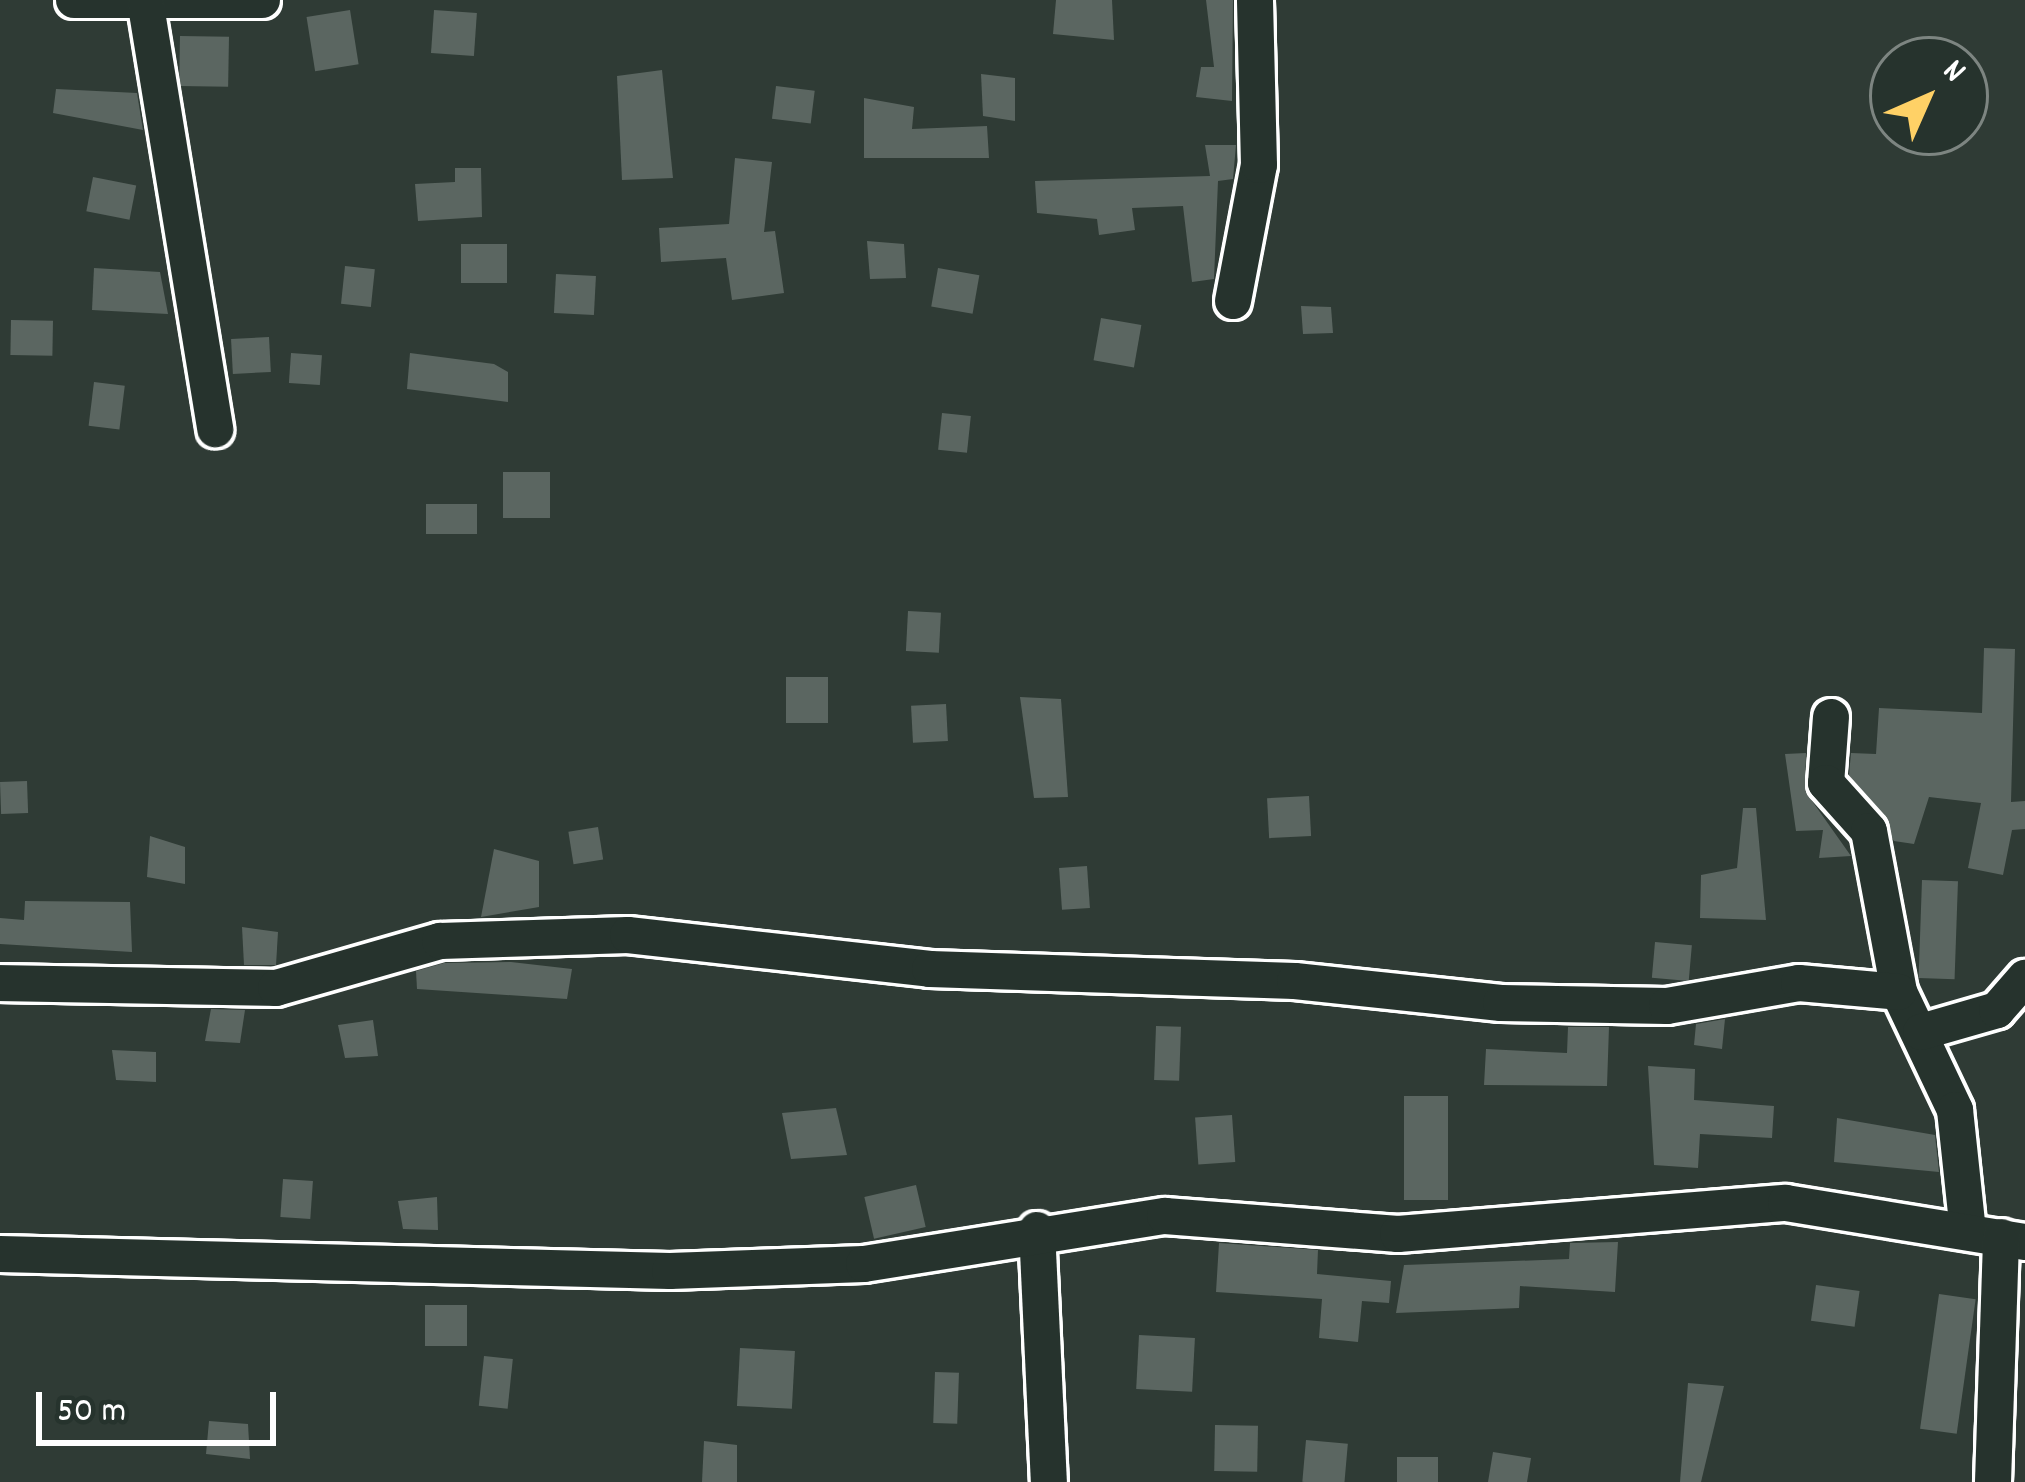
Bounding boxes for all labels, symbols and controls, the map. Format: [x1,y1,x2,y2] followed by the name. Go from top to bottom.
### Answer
[1869,36,1989,156] north arrow
[1930,50,1975,95] text: N
[42,1368,282,1442] scale bar
[57,1387,126,1439] text: 50 m

